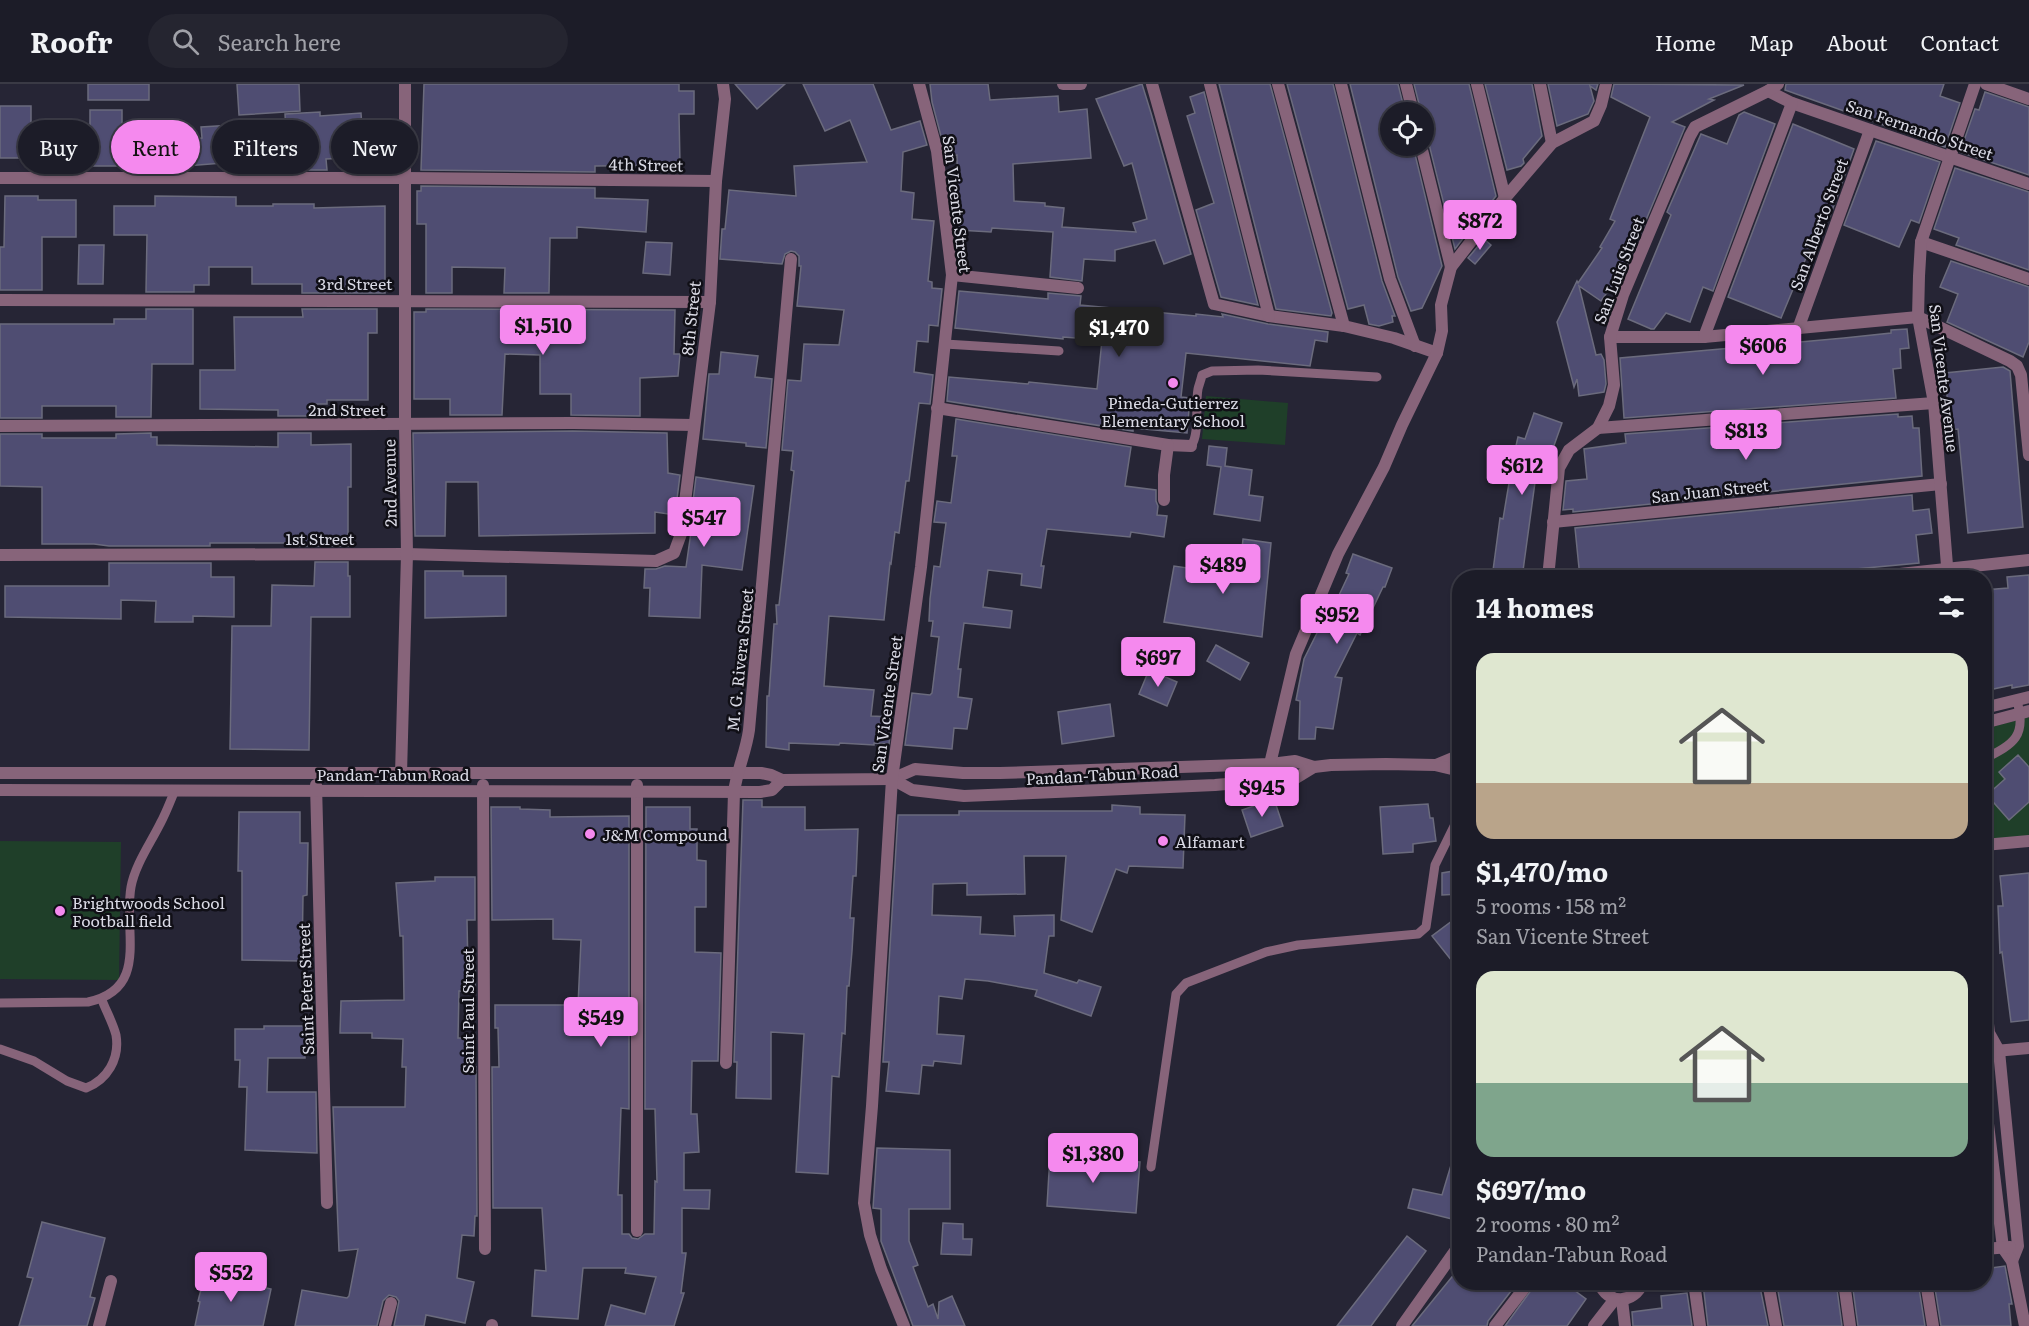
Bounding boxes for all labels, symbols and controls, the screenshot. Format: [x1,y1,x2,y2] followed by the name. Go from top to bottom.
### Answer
[148,14,568,68] search box
[30,20,112,62] text: Roofr
[169,25,202,58] icon: search
[217,25,341,58] text: Search here
[1655,26,1716,57] text: Home
[1749,26,1793,57] text: Map
[1826,26,1888,57] text: About
[1921,26,1999,57] text: Contact
[1843,93,1997,166] street label: San Fernando Street
[1380,102,1434,156] map controls
[1380,102,1434,156] button: locate
[18,120,99,174] chip: Buy
[111,120,200,174] chip: Rent
[212,120,319,174] chip: Filters
[331,120,418,174] chip: New
[938,134,978,275] street label: San Vicente Street
[608,151,684,177] street label: 4th Street
[1783,154,1853,293] street label: San Alberto Street
[1444,200,1516,251] pin: $872
[1457,204,1503,234] text: $872
[1587,212,1650,327] street label: San Luis Street
[318,271,393,295] street label: 3rd Street
[674,279,706,356] street label: 8th Street
[1924,303,1966,453] street label: San Vicente Avenue
[494,305,592,356] pin: $1,510
[1070,307,1168,358] pin: $1,470
[514,309,572,339] text: $1,510
[1089,311,1149,341] text: $1,470
[1727,325,1799,376] pin: $606
[1739,329,1787,359] text: $606
[1166,376,1180,390] marker: Pineda-Gutierrez Elementary School
[1101,390,1245,432] place label: Pineda-Gutierrez Elementary School
[308,397,386,421] street label: 2nd Street
[1710,410,1782,461] pin: $813
[1724,414,1768,444] text: $813
[376,439,402,527] street label: 2nd Avenue
[1486,445,1558,496] pin: $612
[1501,449,1543,479] text: $612
[1650,472,1771,508] street label: San Juan Street
[668,497,740,548] pin: $547
[682,501,726,531] text: $547
[285,526,355,550] street label: 1st Street
[1187,544,1259,595] pin: $489
[1199,548,1247,578] text: $489
[720,587,759,733] street label: M. G. Rivera Street
[1476,587,1594,626] text: 14 homes
[1935,590,1968,623] icon: filters
[1301,594,1373,645] pin: $952
[1315,598,1359,628] text: $952
[864,633,908,774] street label: San Vicente Street
[1122,637,1194,688] pin: $697
[1135,641,1181,671] text: $697
[1668,692,1776,800] icon: home
[1025,758,1179,790] street label: Pandan-Tabun Road
[316,762,470,786] street label: Pandan-Tabun Road
[1226,767,1298,818] pin: $945
[1239,771,1285,801] text: $945
[602,822,728,846] place label: J&M Compound
[583,827,597,841] marker: J&M Compound
[1175,829,1245,853] place label: Alfamart
[1156,834,1170,848] marker: Alfamart
[1476,851,1608,890] text: $1,470/mo
[72,890,225,932] place label: Brightwoods School Football field
[1476,890,1626,920] text: 5 rooms · 158 m²
[53,904,67,918] marker: Brightwoods School Football field
[1476,920,1649,950] text: San Vicente Street
[291,922,319,1055] street label: Saint Peter Street
[455,948,479,1074] street label: Saint Paul Street
[565,997,637,1048] pin: $549
[578,1001,624,1031] text: $549
[1668,1010,1776,1118] icon: home
[1044,1133,1142,1184] pin: $1,380
[1062,1137,1124,1167] text: $1,380
[1476,1169,1586,1208] text: $697/mo
[1476,1208,1619,1238] text: 2 rooms · 80 m²
[1476,1238,1668,1268] text: Pandan-Tabun Road
[195,1252,267,1303] pin: $552
[209,1256,253,1286] text: $552

